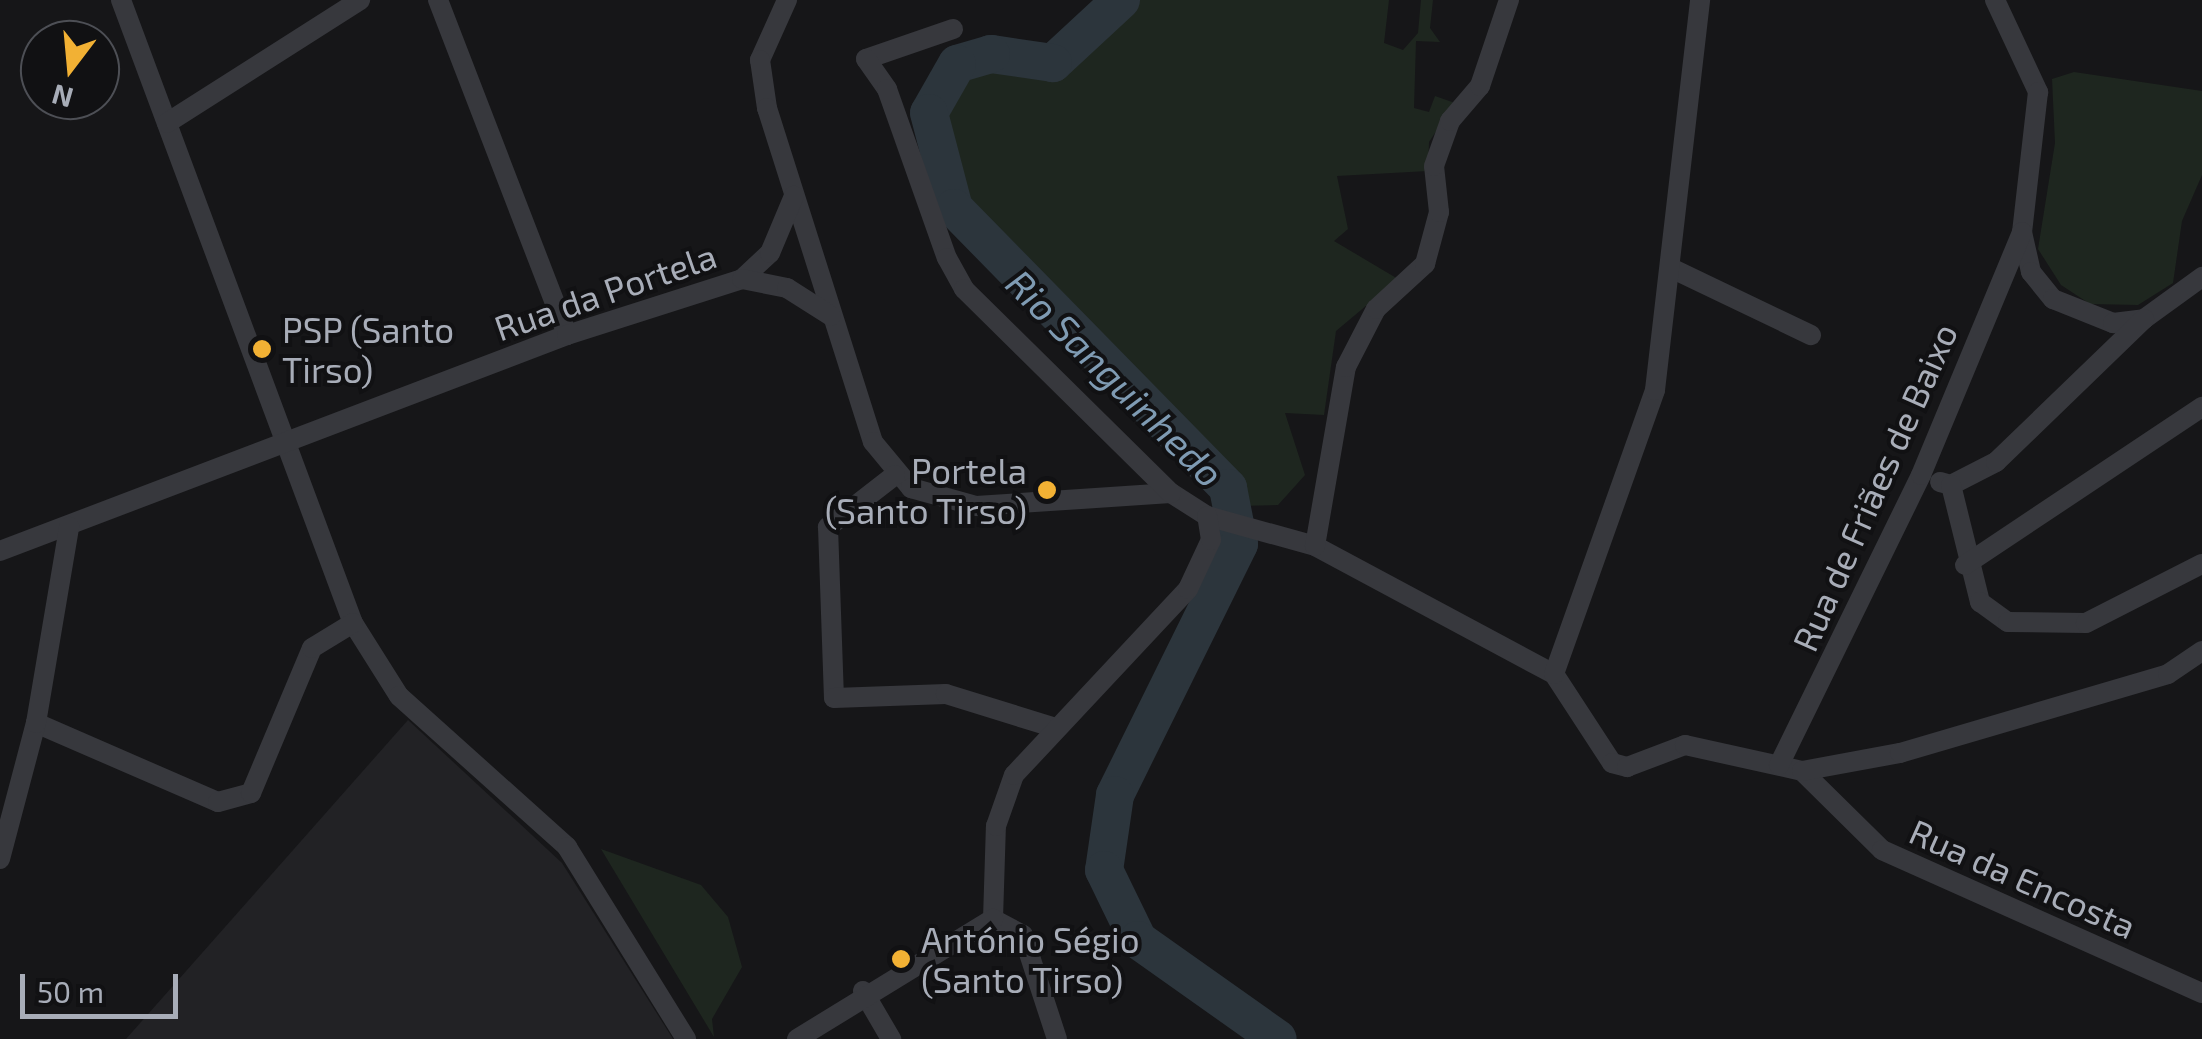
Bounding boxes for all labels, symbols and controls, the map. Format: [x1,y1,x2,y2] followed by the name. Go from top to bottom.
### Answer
[20,20,120,120] north arrow
[48,78,77,116] text: N
[489,233,721,349] street label: Rua da Portela
[997,260,1233,496] water label: Rio Sanguinhedo
[282,308,455,390] place label: PSP (Santo Tirso)
[1783,317,1965,657] street label: Rua de Friães de Baixo
[251,338,273,360] marker: PSP (Santo Tirso)
[824,449,1027,531] place label: Portela (Santo Tirso)
[1036,479,1058,501] marker: Portela (Santo Tirso)
[1904,809,2142,947] street label: Rua da Encosta
[921,918,1140,1000] place label: António Ségio (Santo Tirso)
[890,948,912,970] marker: António Ségio (Santo Tirso)
[25,954,182,1016] scale bar
[37,973,104,1009] text: 50 m

